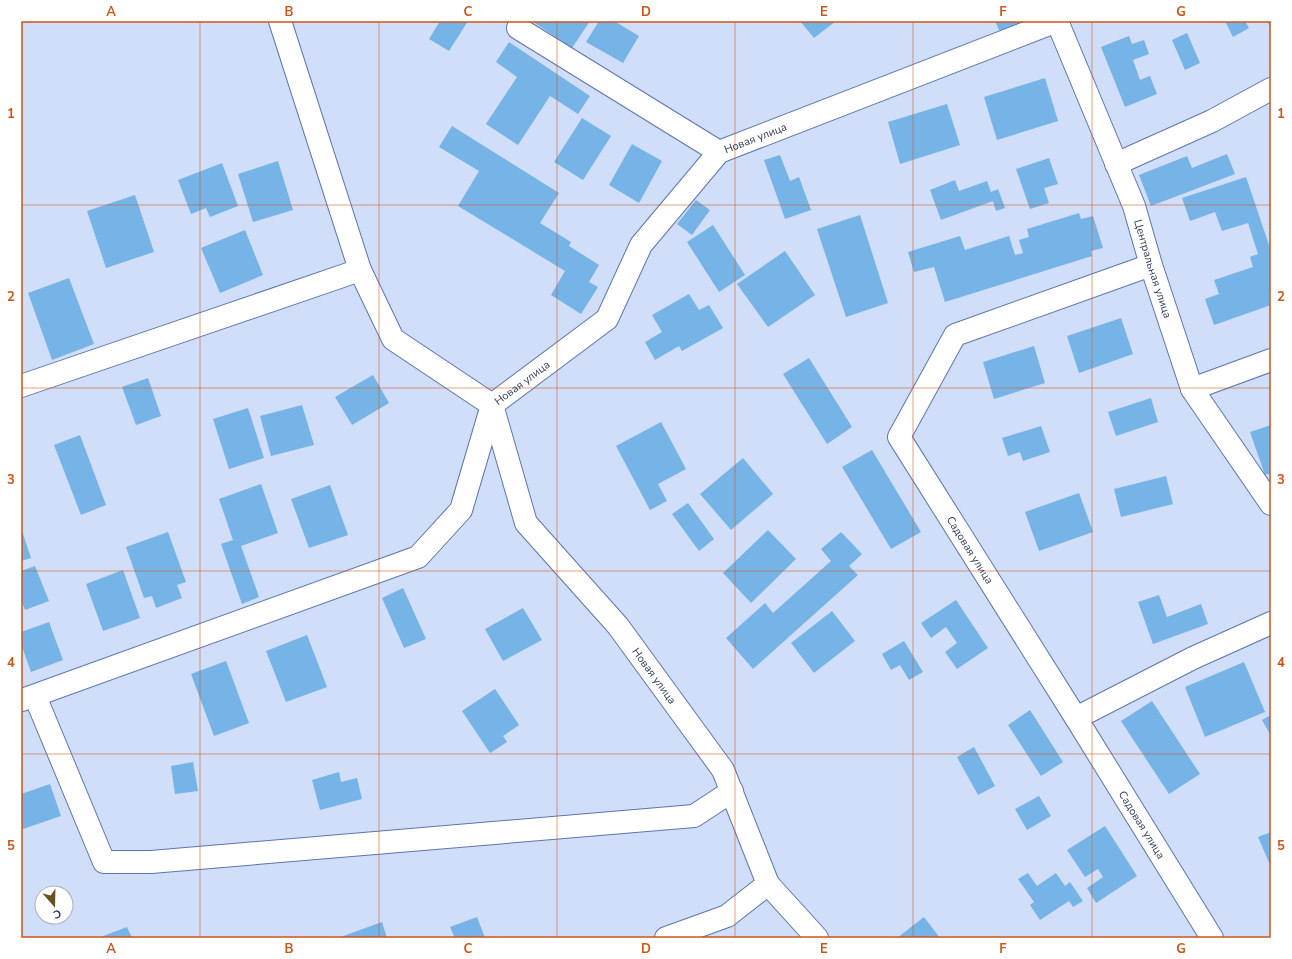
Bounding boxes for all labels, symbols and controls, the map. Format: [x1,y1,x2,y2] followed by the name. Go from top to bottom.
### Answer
[106,3,116,21] text: A
[285,3,294,21] text: B
[464,3,473,21] text: C
[641,3,651,21] text: D
[820,3,828,21] text: E
[999,3,1007,21] text: F
[1176,3,1186,21] text: G
[7,105,15,123] text: 1
[1277,105,1285,123] text: 1
[722,119,789,157] street label: Новая улица
[1131,218,1176,320] street label: Центральная улица
[7,288,15,306] text: 2
[1277,288,1285,306] text: 2
[491,357,553,408] street label: Новая улица
[7,471,15,489] text: 3
[1277,471,1285,489] text: 3
[943,513,997,587] street label: Садовая улица
[629,645,679,707] street label: Новая улица
[7,654,15,672] text: 4
[1277,654,1285,672] text: 4
[1115,788,1169,862] street label: Садовая улица
[7,837,15,855] text: 5
[1277,837,1285,855] text: 5
[34,885,74,925] north arrow
[51,906,63,922] text: С
[106,940,116,958] text: A
[285,940,294,958] text: B
[464,940,473,958] text: C
[641,940,651,958] text: D
[820,940,828,958] text: E
[999,940,1007,958] text: F
[1176,940,1186,958] text: G

